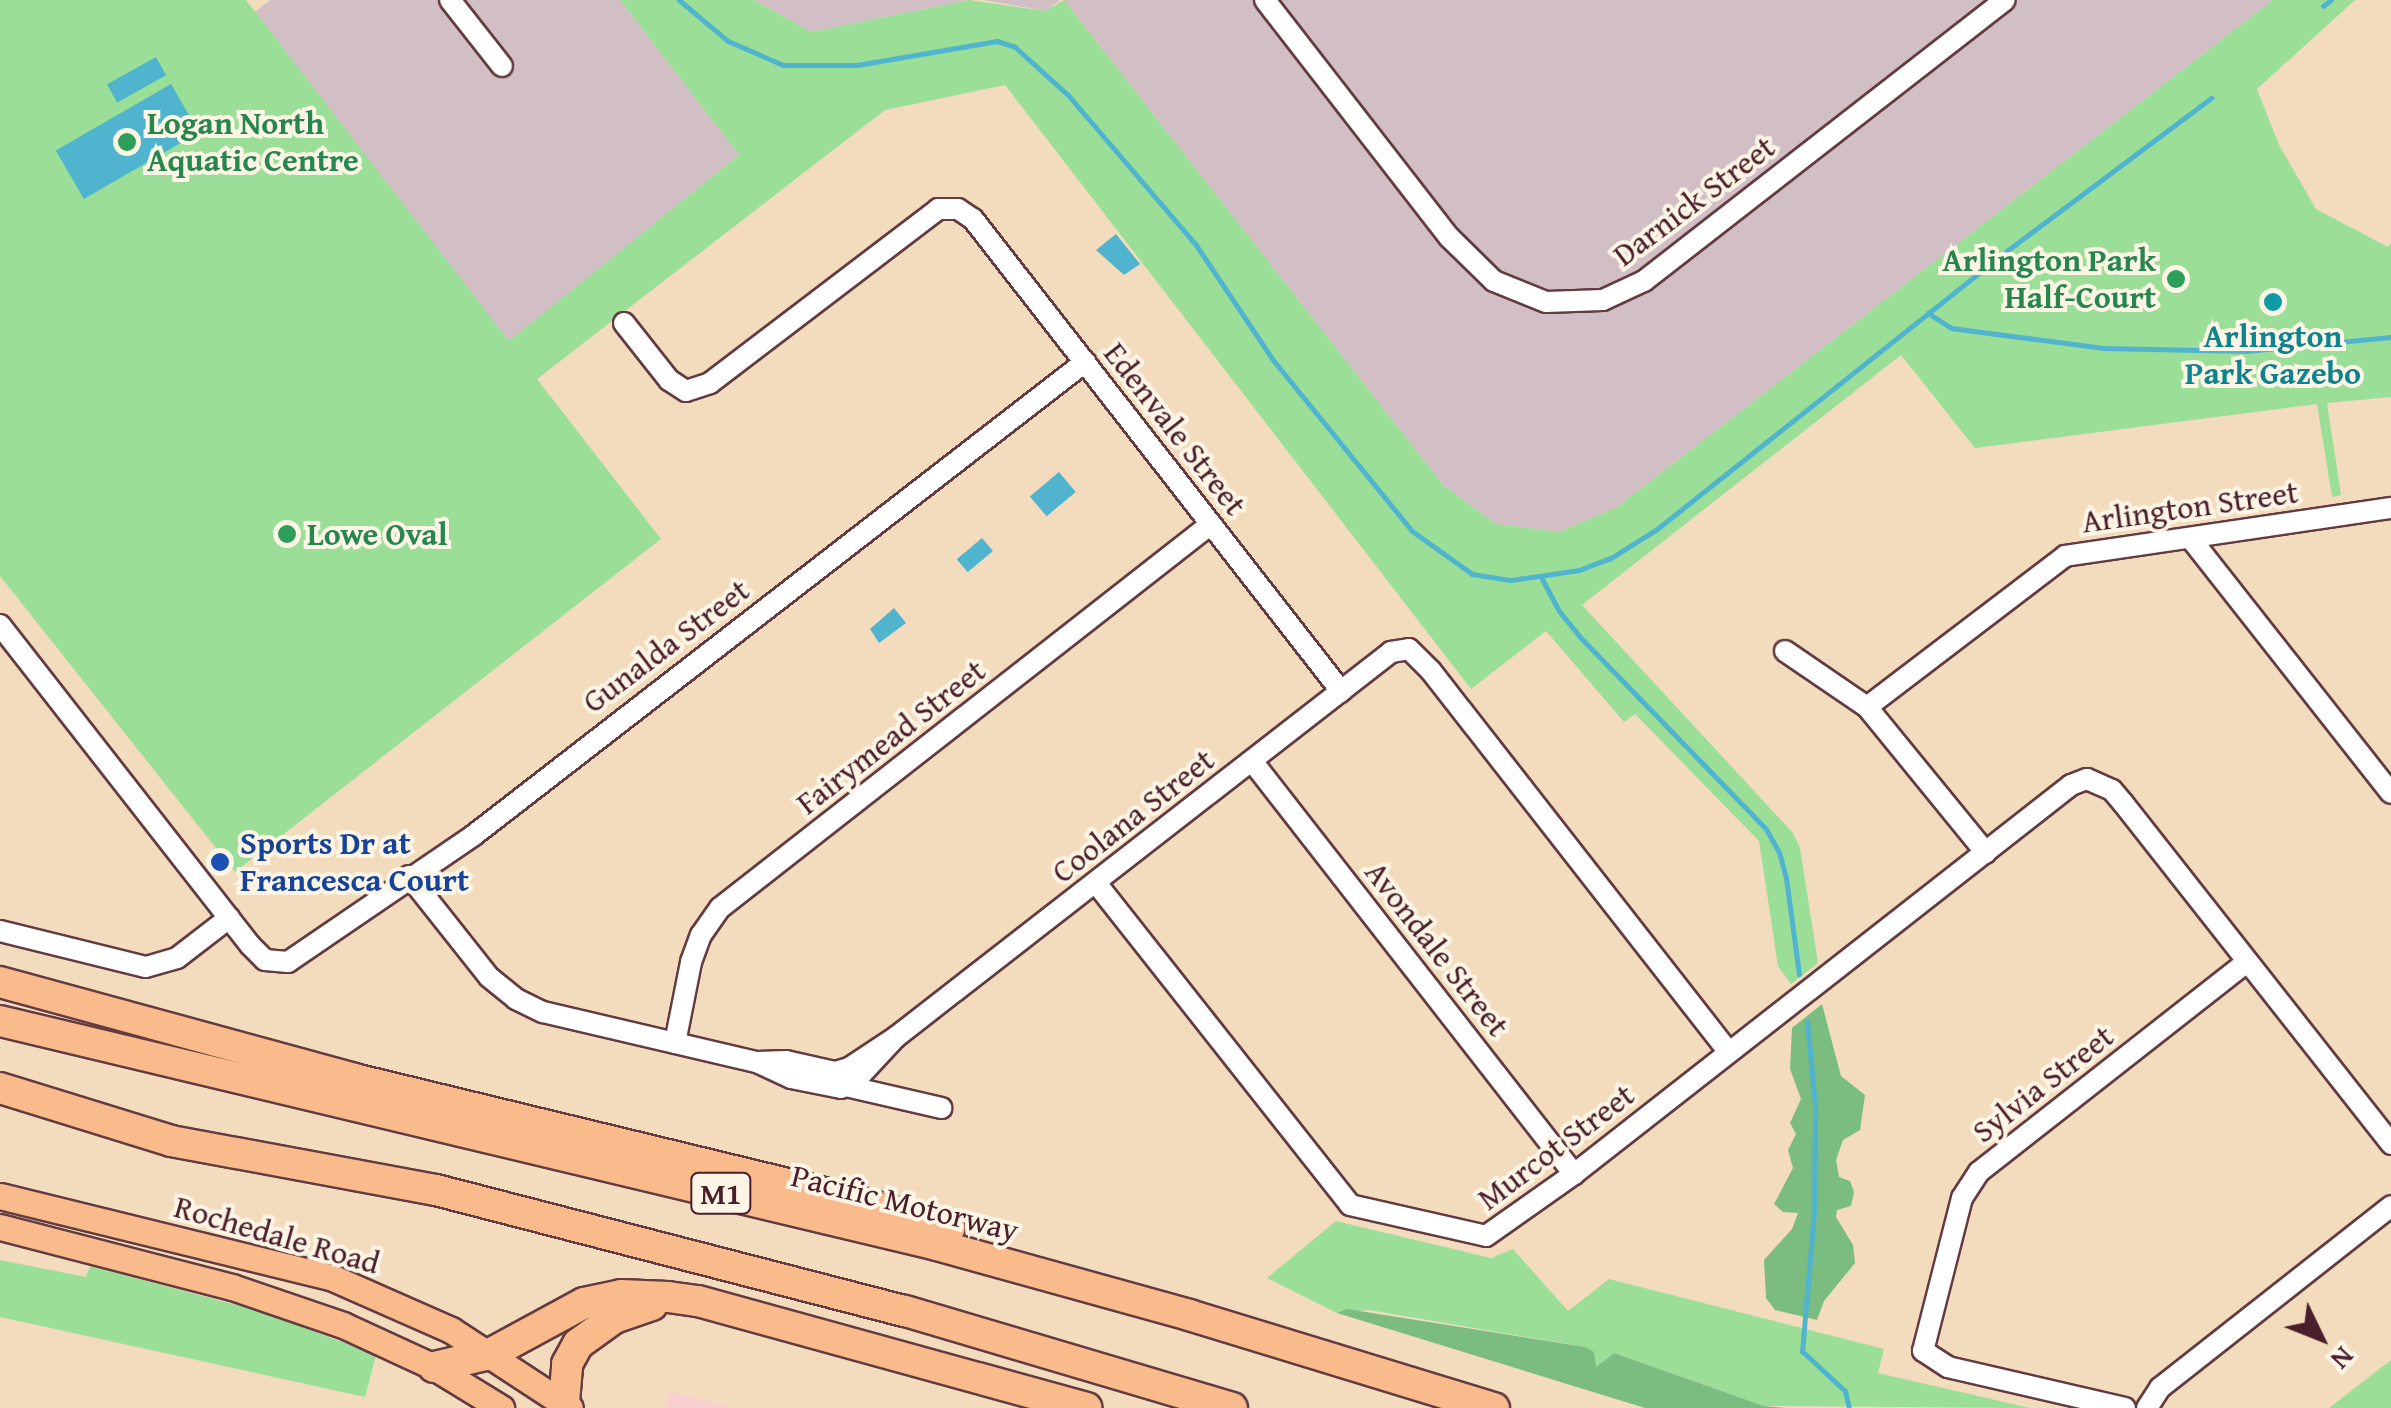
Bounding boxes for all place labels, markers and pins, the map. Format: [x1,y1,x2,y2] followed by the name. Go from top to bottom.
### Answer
[147,105,359,180] place label: Logan North Aquatic Centre
[116,131,138,153] marker: Logan North Aquatic Centre
[1942,242,2156,317] place label: Arlington Park Half-Court
[2165,268,2187,290] marker: Arlington Park Half-Court
[2262,291,2284,313] marker: Arlington Park Gazebo
[2185,318,2361,393] place label: Arlington Park Gazebo
[307,515,448,553] place label: Lowe Oval
[276,523,298,545] marker: Lowe Oval
[240,825,469,900] place label: Sports Dr at Francesca Court
[209,851,231,873] marker: Sports Dr at Francesca Court

